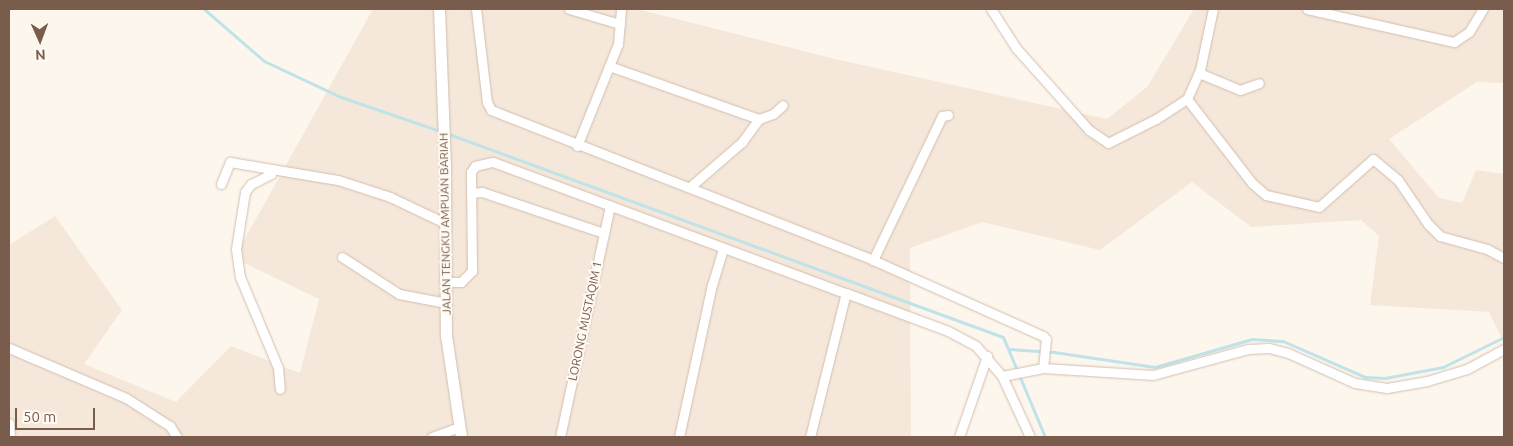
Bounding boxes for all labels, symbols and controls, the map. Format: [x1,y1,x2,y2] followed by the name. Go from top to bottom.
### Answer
[15,15,65,65] north arrow
[35,47,46,63] text: N
[436,133,454,315] street label: JALAN TENGKU AMPUAN BARIAH
[565,260,605,382] street label: LORONG MUSTAQIM 1
[18,398,98,430] scale bar
[23,408,56,425] text: 50 m

